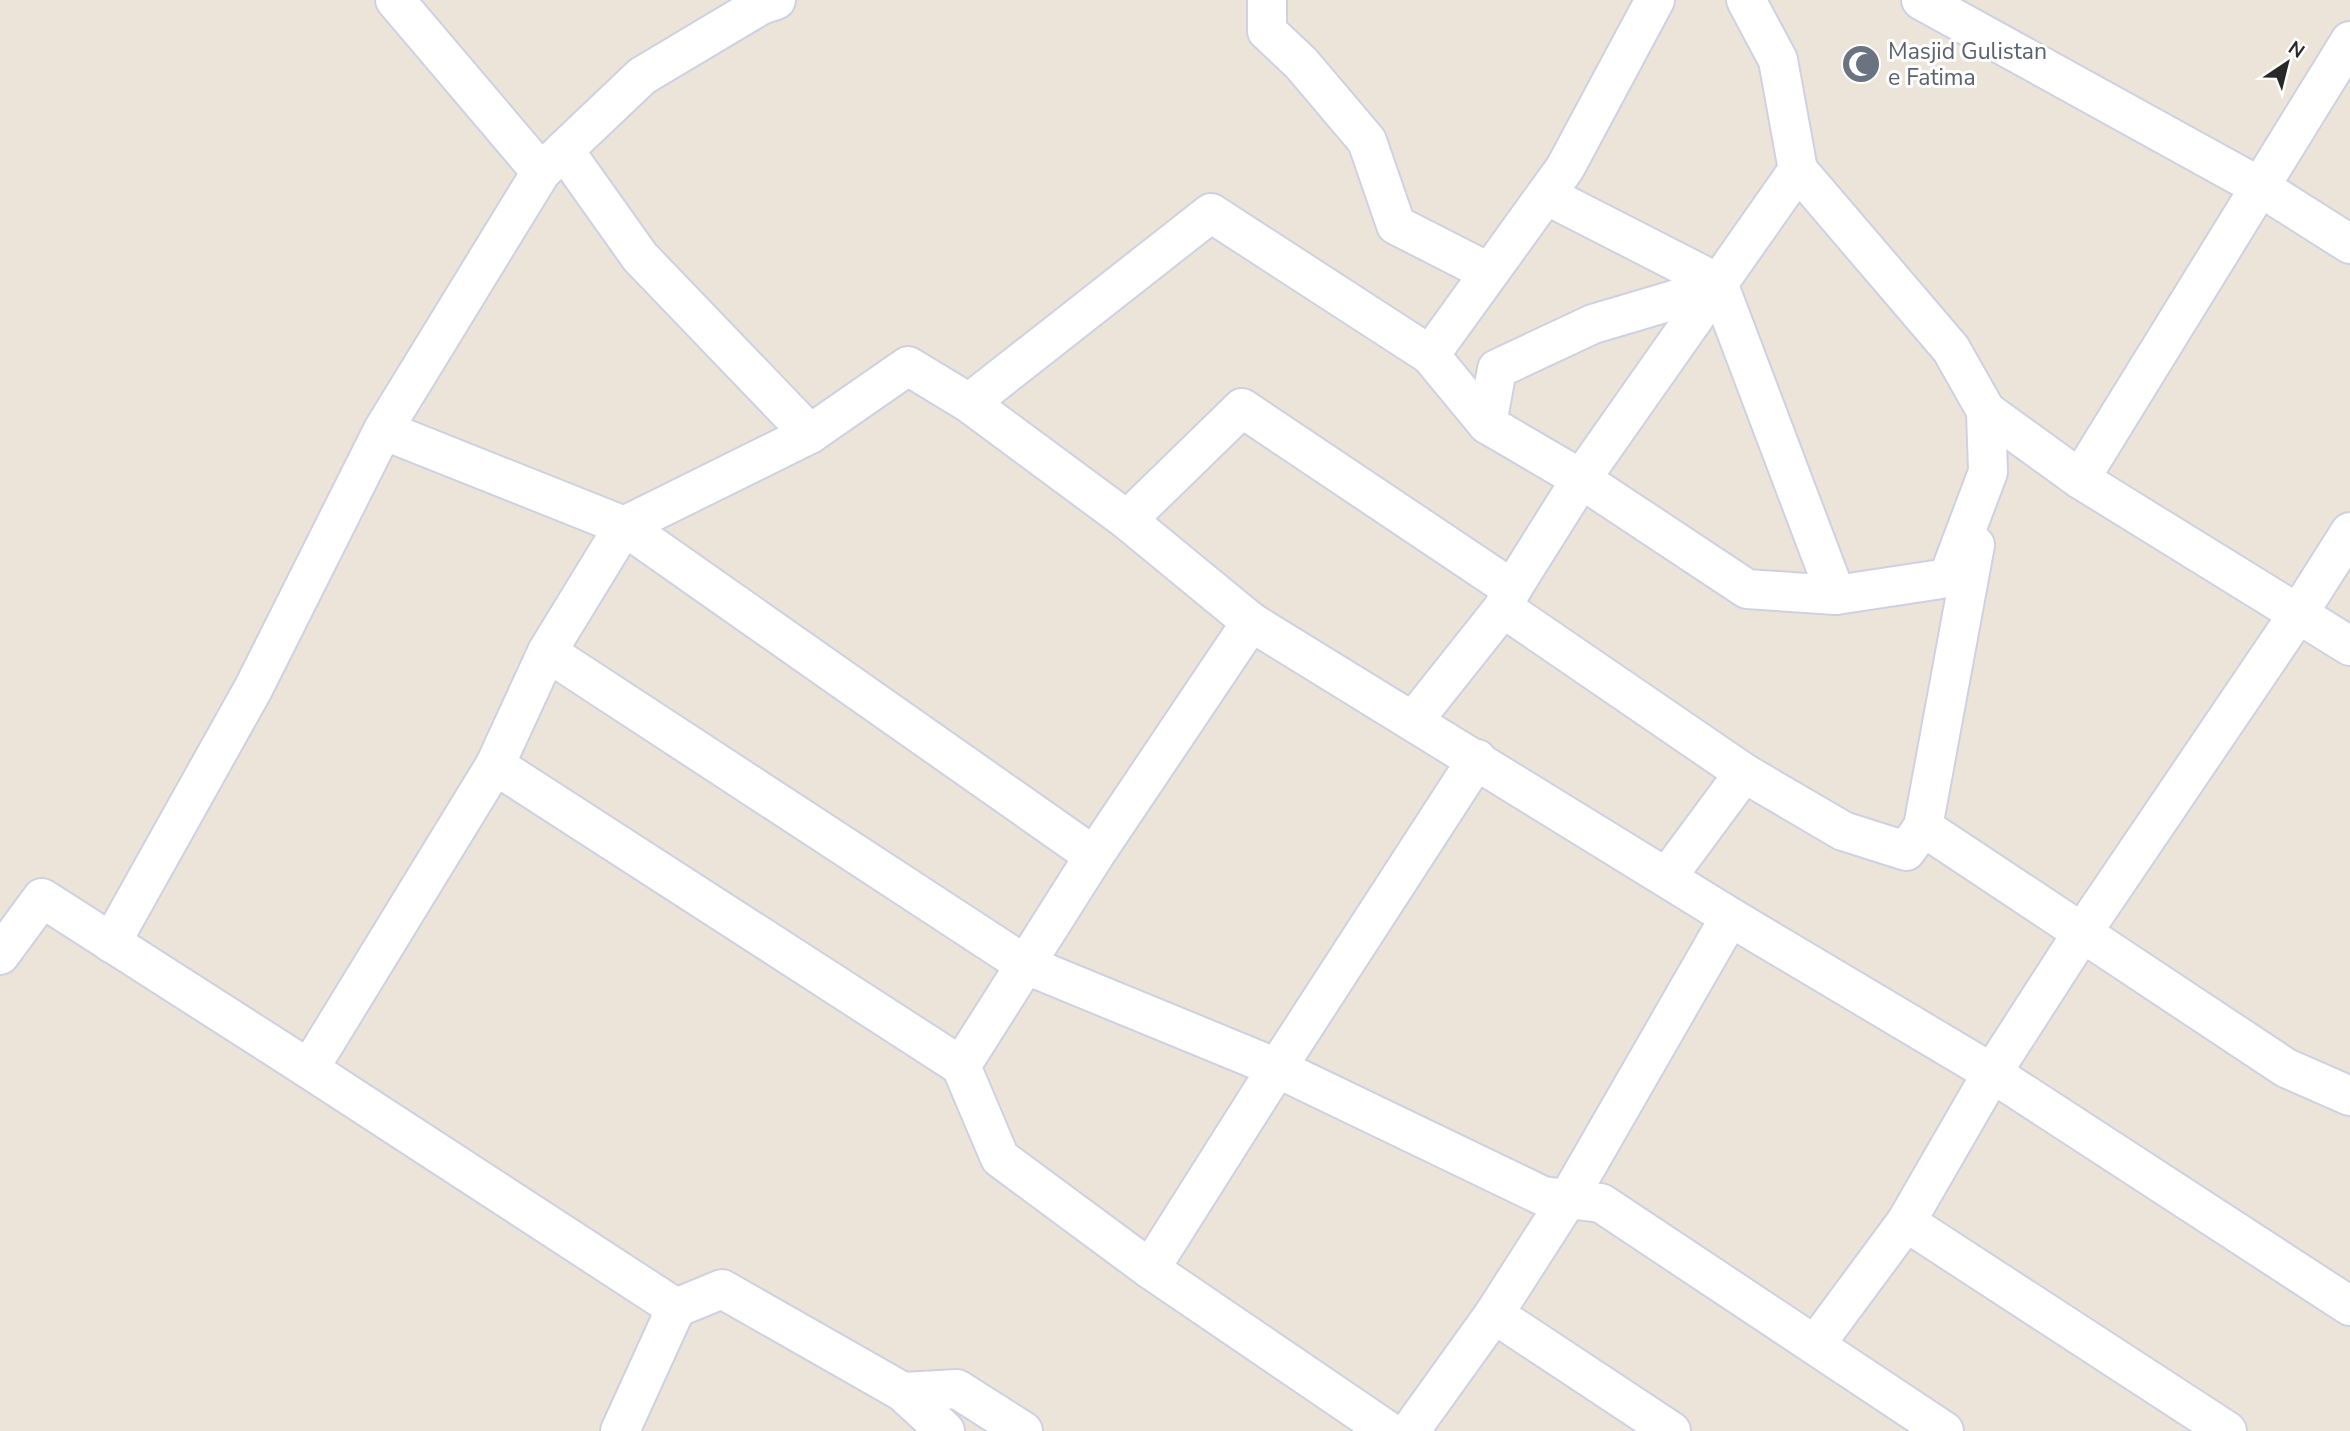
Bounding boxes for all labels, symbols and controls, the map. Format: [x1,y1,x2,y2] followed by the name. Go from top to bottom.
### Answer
[2252,28,2322,98] north arrow
[2283,35,2309,65] text: N
[1888,36,2047,93] place label: Masjid Gulistan e Fatima
[1840,43,1882,85] mosque icon: Masjid Gulistan e Fatima

